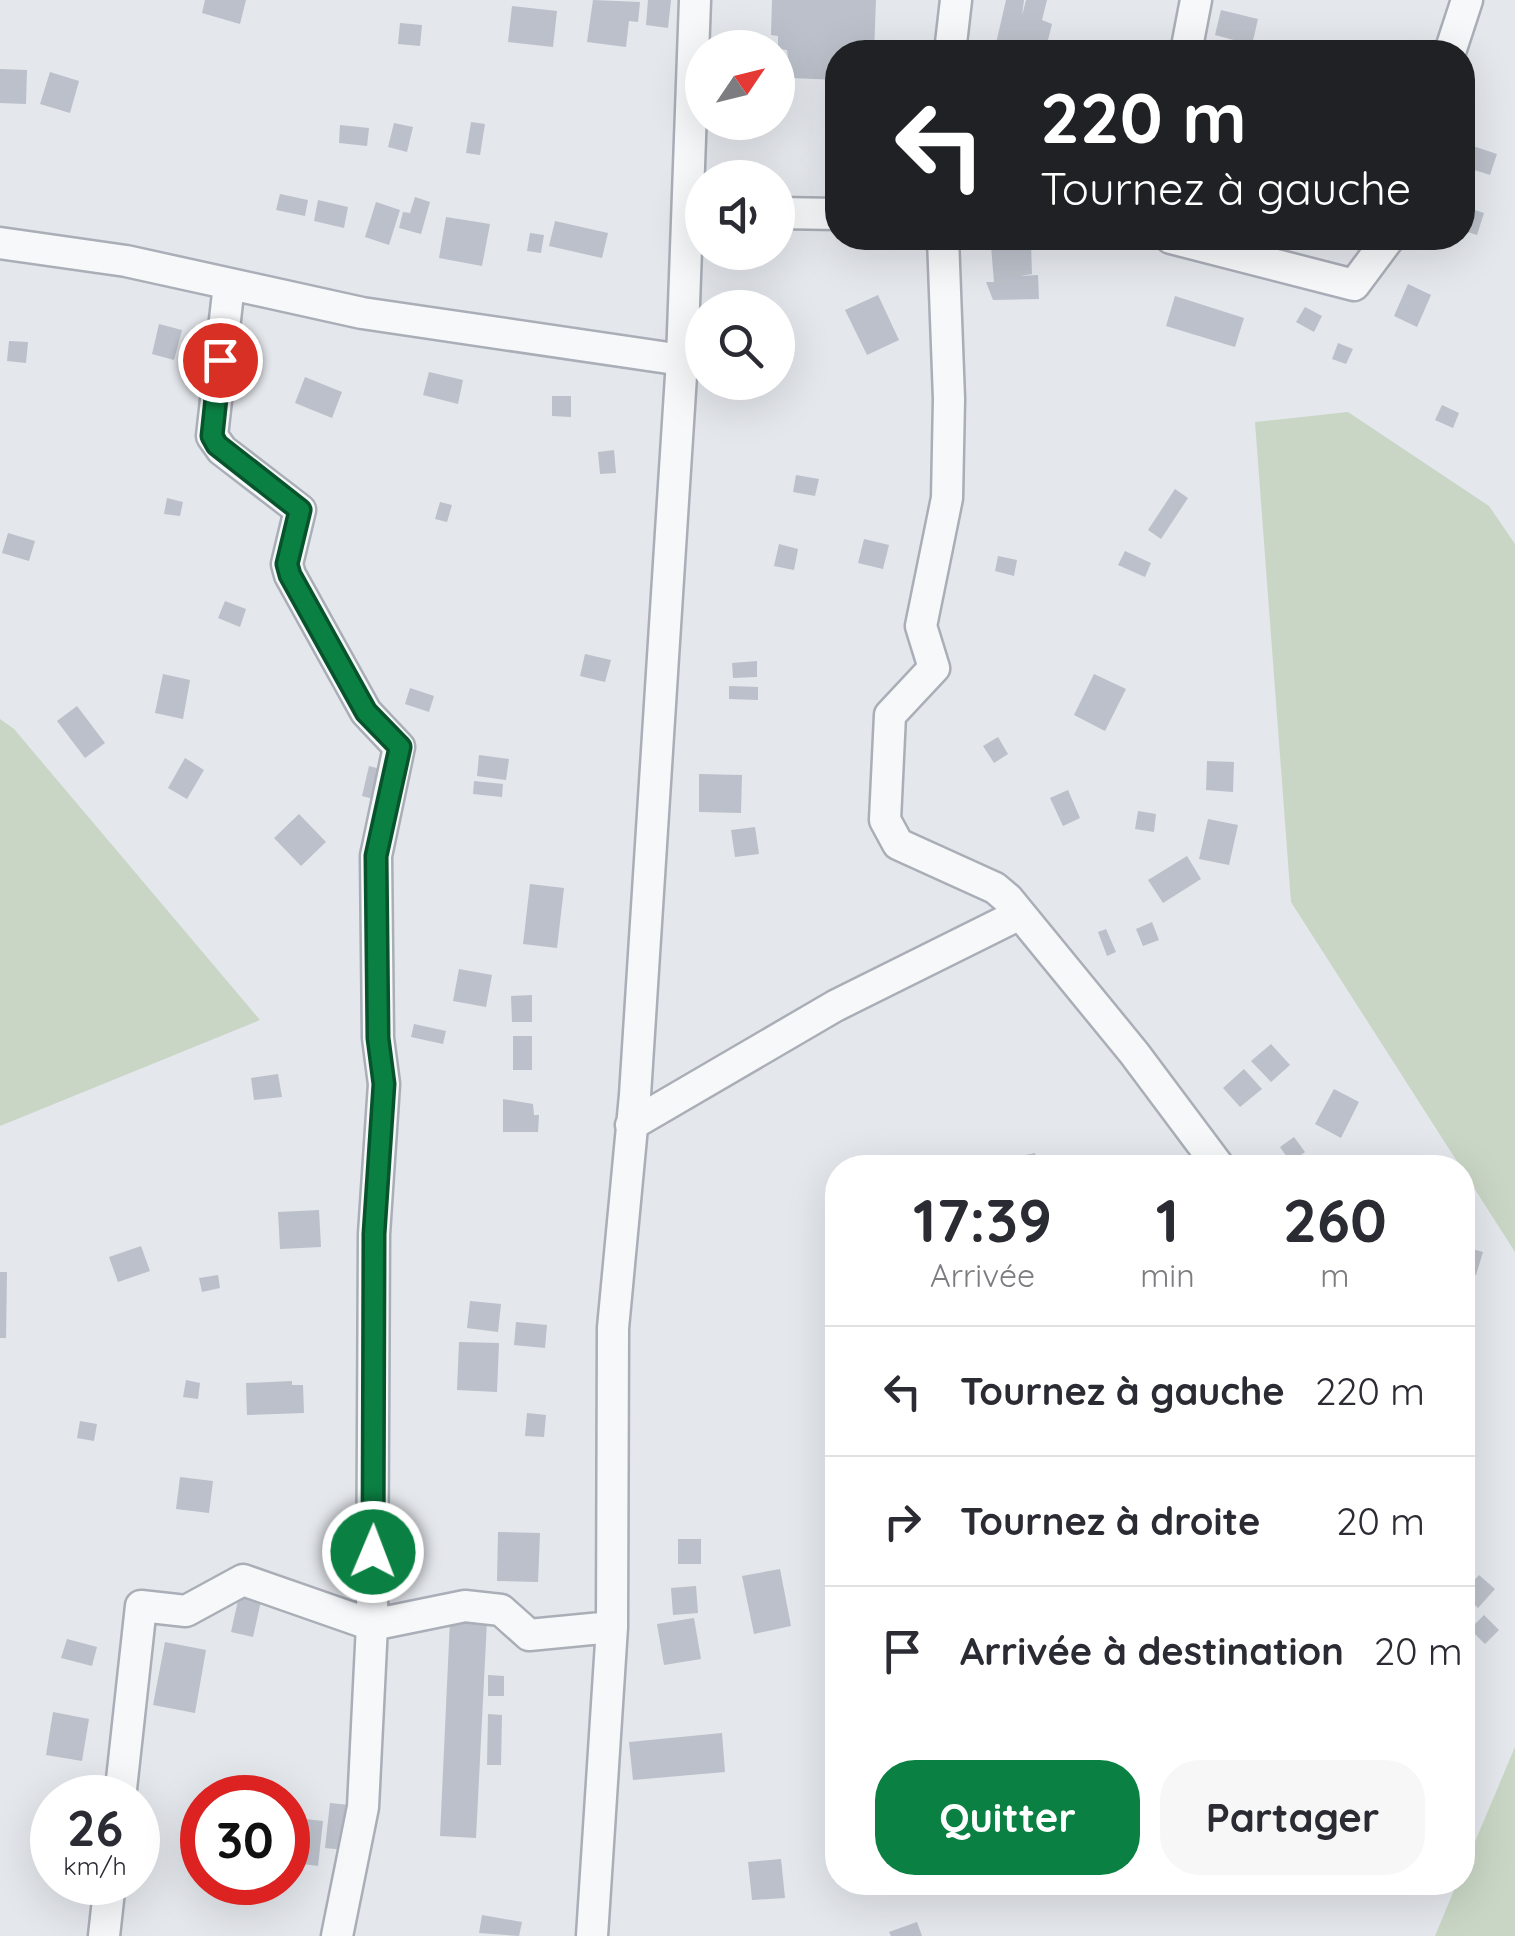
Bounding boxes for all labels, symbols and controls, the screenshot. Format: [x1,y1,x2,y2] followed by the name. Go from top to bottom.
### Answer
[685,30,795,140] north arrow
[685,30,795,400] map controls
[1040,73,1247,161] text: 220 m
[875,80,1005,210] icon: left
[685,160,795,270] button: sound
[1040,160,1411,216] text: Tournez à gauche
[685,290,795,400] button: search
[178,318,263,403] pin
[193,333,248,388] icon: arrive
[913,1182,1052,1257] text: 17:39
[1156,1182,1179,1257] text: 1
[1283,1182,1387,1257] text: 260
[930,1255,1035,1295] text: Arrivée
[1140,1255,1195,1295] text: min
[1320,1255,1349,1295] text: m
[875,1364,930,1419] icon: left
[960,1367,1285,1415] text: Tournez à gauche
[1315,1367,1425,1415] text: 220 m
[875,1494,930,1549] icon: right
[960,1497,1260,1545] text: Tournez à droite
[1336,1497,1425,1545] text: 20 m
[321,1500,425,1604] position arrow
[875,1624,930,1679] icon: arrive
[960,1627,1344,1675] text: Arrivée à destination
[1374,1627,1463,1675] text: 20 m
[875,1760,1140,1875] button: Quitter
[1160,1760,1425,1875] button: Partager
[180,1775,310,1905] speed limit sign: 30
[67,1796,123,1859] text: 26
[63,1850,127,1881] text: km/h

